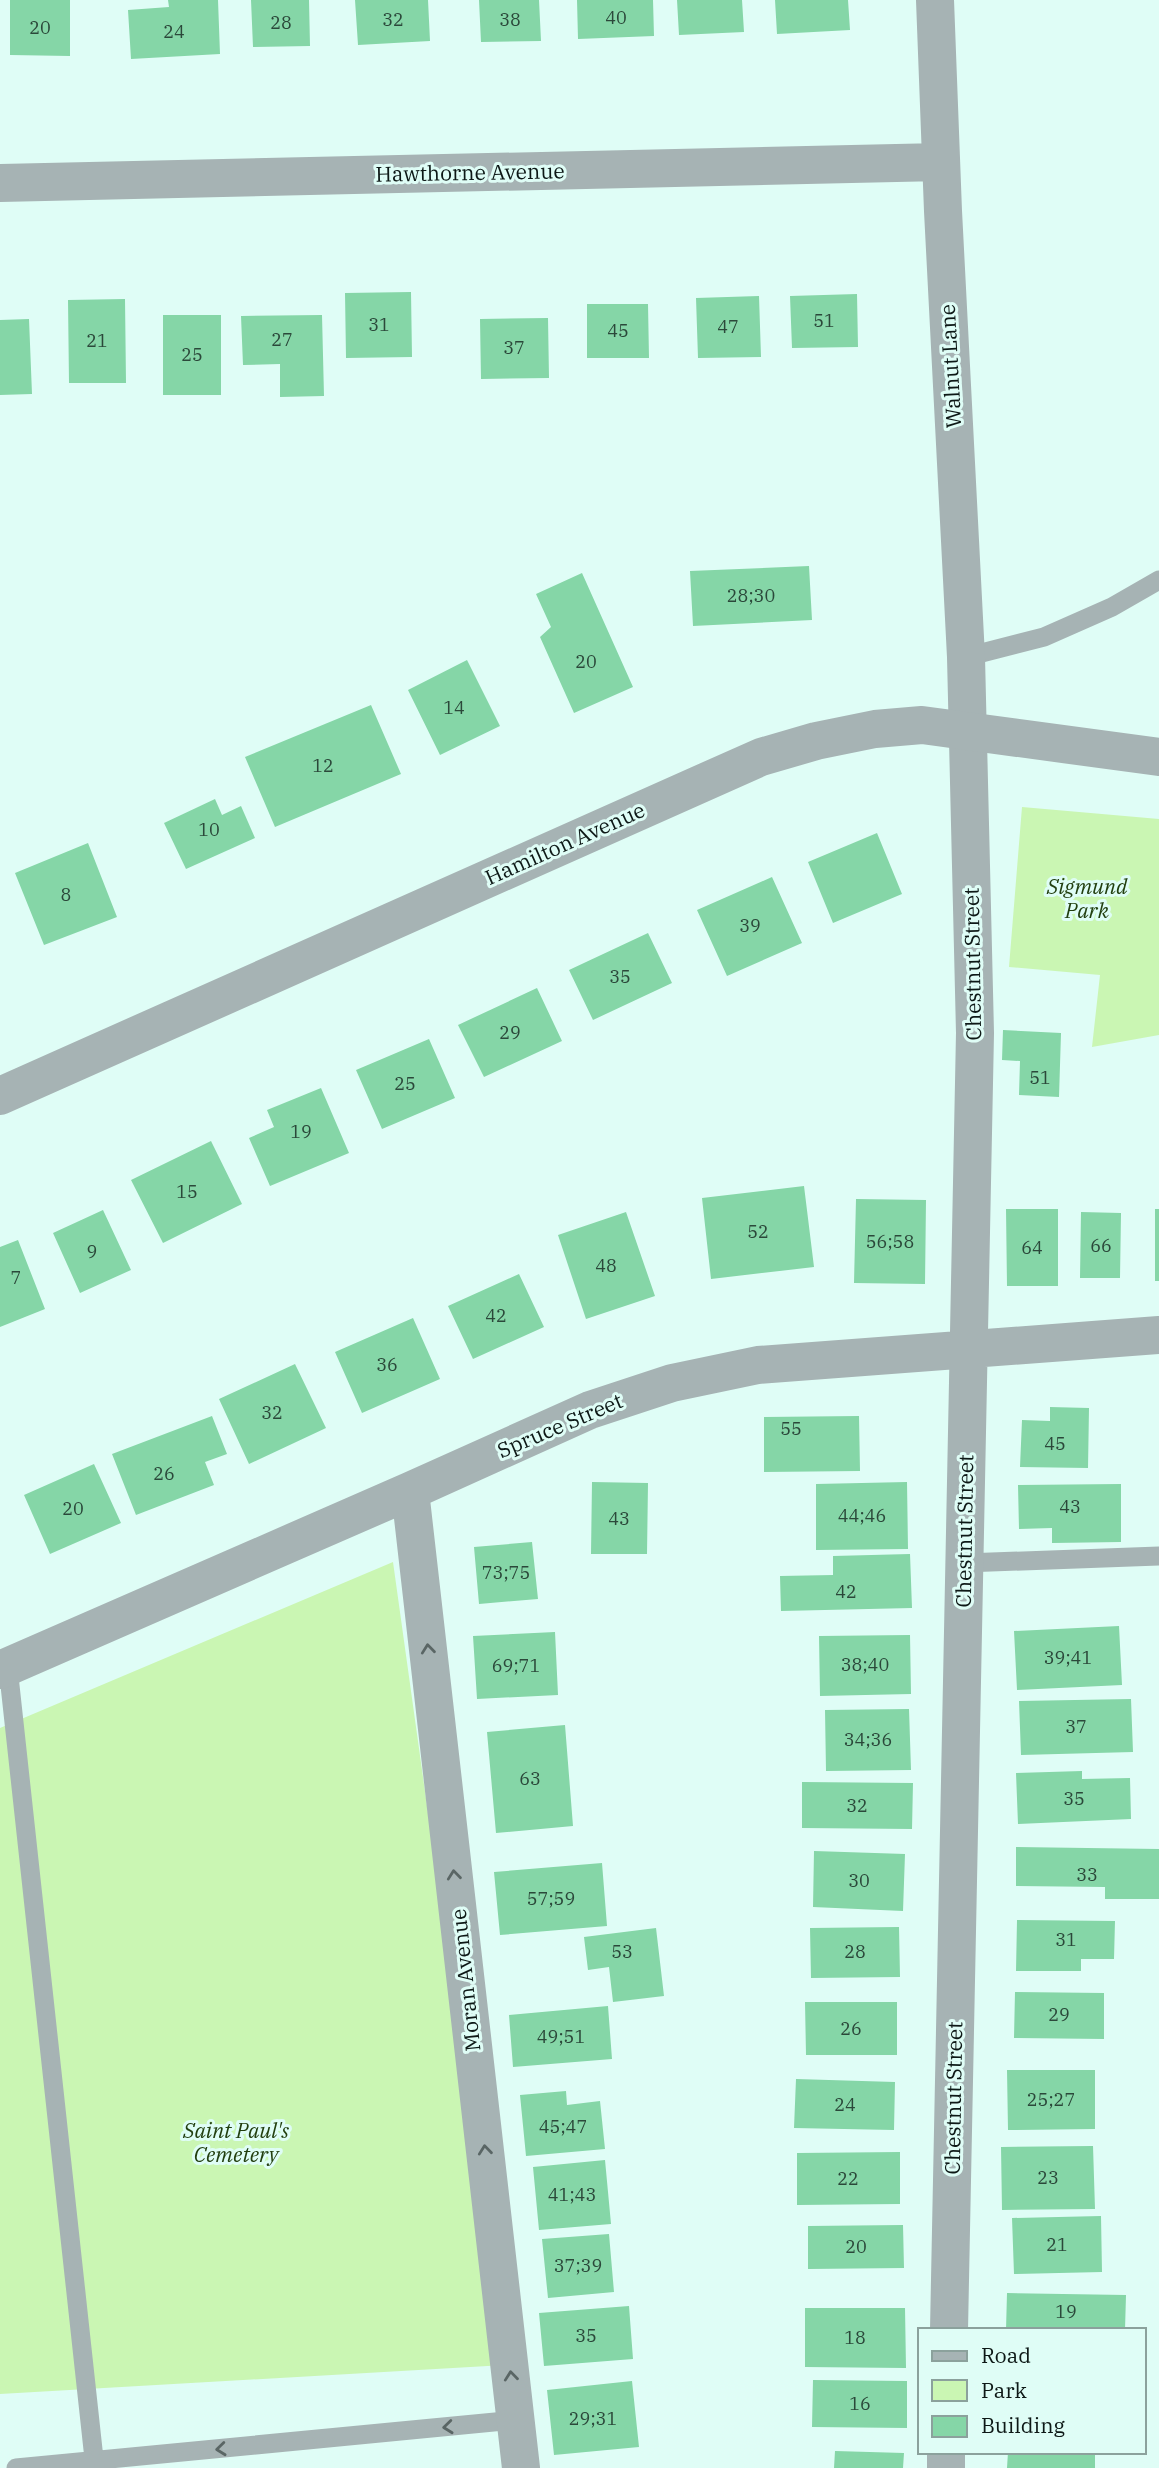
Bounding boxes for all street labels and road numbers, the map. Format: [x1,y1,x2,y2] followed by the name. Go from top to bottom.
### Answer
[375,156,565,188] street label: Hawthorne Avenue
[933,303,967,429] street label: Walnut Lane
[480,795,649,891] street label: Hamilton Avenue
[957,887,987,1041] street label: Chestnut Street
[493,1386,627,1464] street label: Spruce Street
[949,1454,979,1608] street label: Chestnut Street
[444,1908,486,2053] street label: Moran Avenue
[938,2021,968,2175] street label: Chestnut Street

